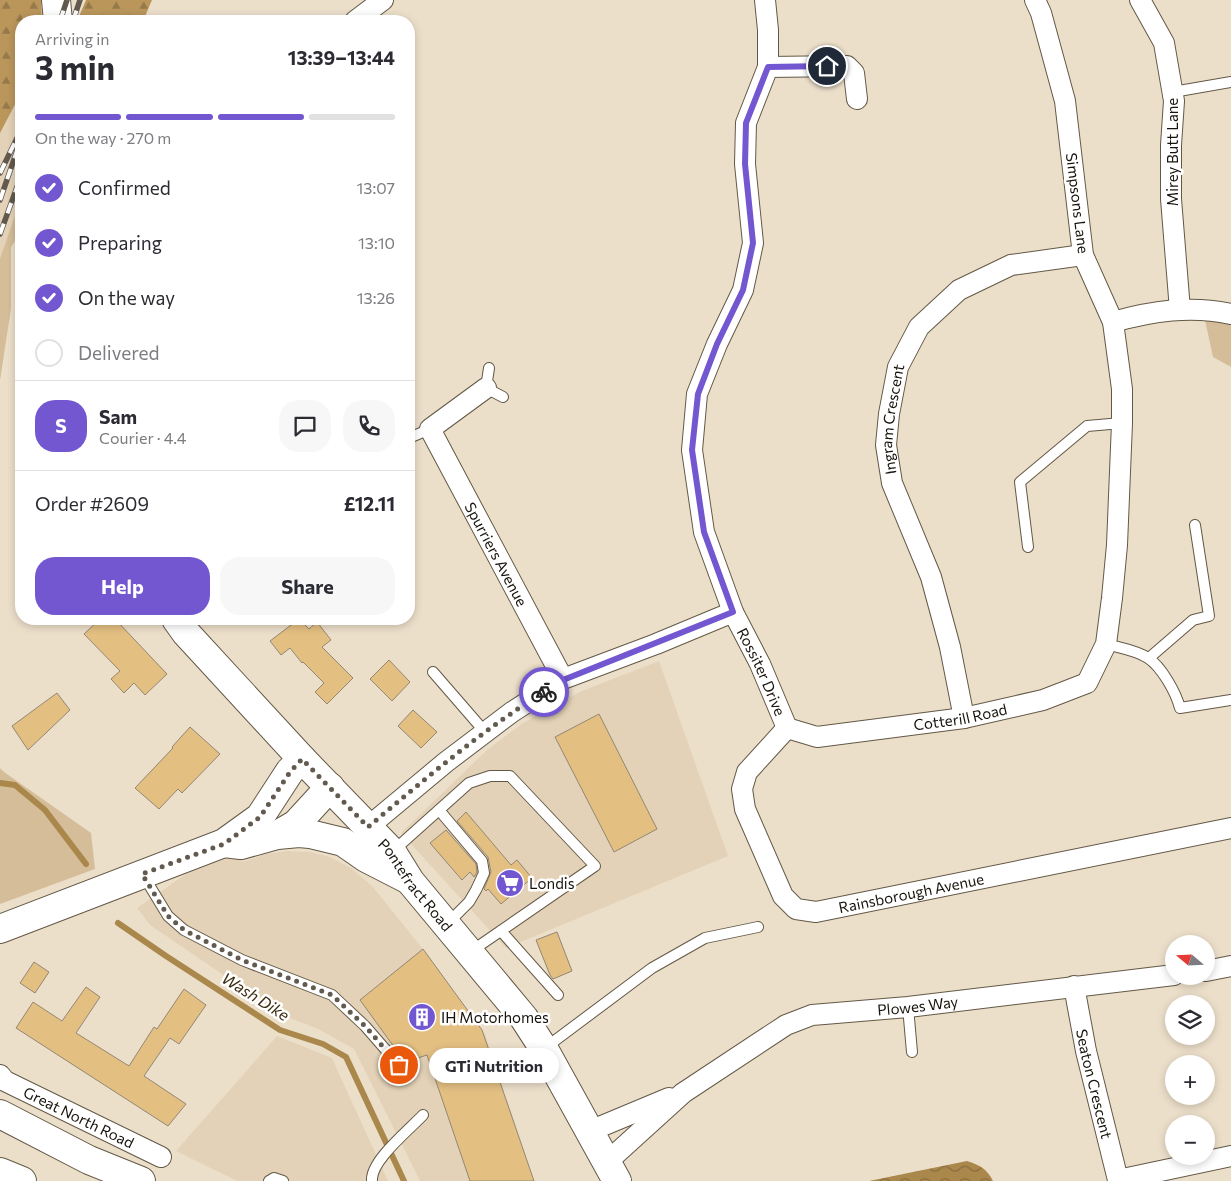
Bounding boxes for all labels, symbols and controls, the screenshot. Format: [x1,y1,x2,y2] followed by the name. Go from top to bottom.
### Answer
[35,29,109,48] text: Arriving in
[806,45,848,87] pin
[288,46,395,69] text: 13:39–13:44
[35,47,115,87] text: 3 min
[813,52,841,80] icon: home
[1163,98,1181,206] street label: Mirey Butt Lane
[35,128,171,147] text: On the way · 270 m
[1063,152,1093,255] street label: Simpsons Lane
[35,174,63,202] icon: check
[78,176,171,199] text: Confirmed
[356,178,395,197] text: 13:07
[35,229,63,257] icon: check
[78,231,162,254] text: Preparing
[358,233,395,252] text: 13:10
[35,284,63,312] icon: check
[78,286,175,309] text: On the way
[357,288,395,307] text: 13:26
[78,341,159,364] text: Delivered
[877,363,907,476] street label: Ingram Crescent
[279,400,331,452] button: chat
[343,400,395,452] button: phone
[99,405,137,428] text: Sam
[55,414,67,437] text: S
[99,428,186,447] text: Courier · 4.4
[35,492,149,515] text: Order #2609
[344,492,395,515] text: £12.11
[461,499,532,609] street label: Spurriers Avenue
[35,557,210,615] button: Help
[220,557,395,615] button: Share
[734,624,790,718] street label: Rossiter Drive
[519,667,569,717] courier
[530,678,558,706] icon: bike
[912,699,1009,733] street label: Cotterill Road
[375,835,457,934] street label: Pontefract Road
[495,868,525,898] supermarket icon: Londis
[837,869,985,916] street label: Rainsborough Avenue
[529,874,575,892] place label: Londis
[1165,935,1215,985] north arrow
[1165,935,1215,1165] map controls
[219,968,294,1024] water label: Wash Dike
[876,992,959,1019] street label: Plowes Way
[1165,995,1215,1045] button: layers
[407,1002,437,1032] building icon: IH Motorhomes
[441,1008,549,1026] place label: IH Motorhomes
[1073,1028,1116,1140] street label: Seaton Crescent
[378,1044,420,1086] pin
[429,1048,559,1082] callout: GTi Nutrition
[385,1051,413,1079] icon: bag
[1165,1055,1215,1105] button: +
[445,1056,543,1075] text: GTi Nutrition
[21,1083,137,1151] street label: Great North Road
[1165,1115,1215,1165] button: −

